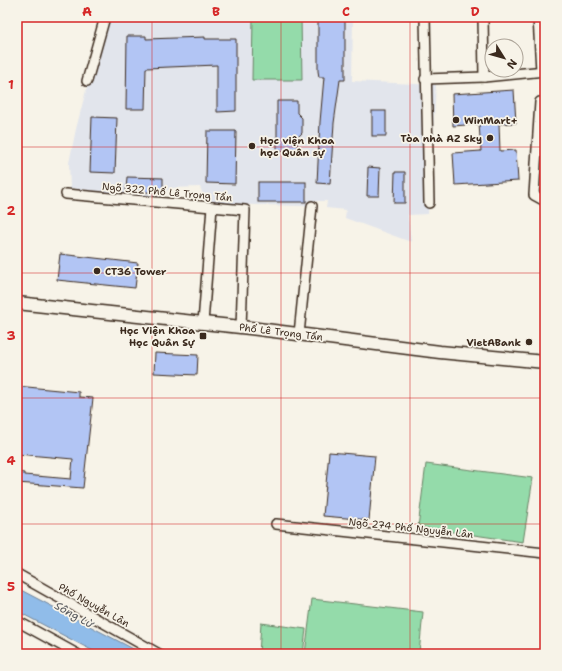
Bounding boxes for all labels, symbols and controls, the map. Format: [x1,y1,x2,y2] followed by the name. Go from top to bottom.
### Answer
[82,3,92,20] text: A
[212,3,220,20] text: B
[342,3,350,20] text: C
[470,3,480,20] text: D
[484,38,524,78] north arrow
[503,56,520,72] text: N
[8,76,14,93] text: 1
[464,114,518,127] place label: WinMart+
[451,115,461,125] marker: WinMart+
[400,132,482,145] place label: Tòa nhà AZ Sky
[485,133,495,143] marker: Tòa nhà AZ Sky
[260,134,334,159] place label: Học viện Khoa học Quân sự
[247,141,257,151] marker: Học viện Khoa học Quân sự
[101,180,233,204] street label: Ngõ 322 Phố Lê Trọng Tấn
[6,202,16,219] text: 2
[105,265,167,278] place label: CT36 Tower
[92,266,102,276] marker: CT36 Tower
[238,320,324,344] street label: Phố Lê Trọng Tấn
[120,324,196,349] place label: Học Viện Khoa Học Quân Sự
[6,327,16,344] text: 3
[198,331,208,341] marker: Học Viện Khoa Học Quân Sự
[466,336,521,349] place label: VietABank
[524,337,534,347] marker: VietABank
[6,452,16,469] text: 4
[348,515,474,541] street label: Ngõ 274 Phố Nguyễn Lân
[7,578,15,595] text: 5
[56,580,132,630] street label: Phố Nguyễn Lân
[52,598,97,632] water label: Sông Lừ

